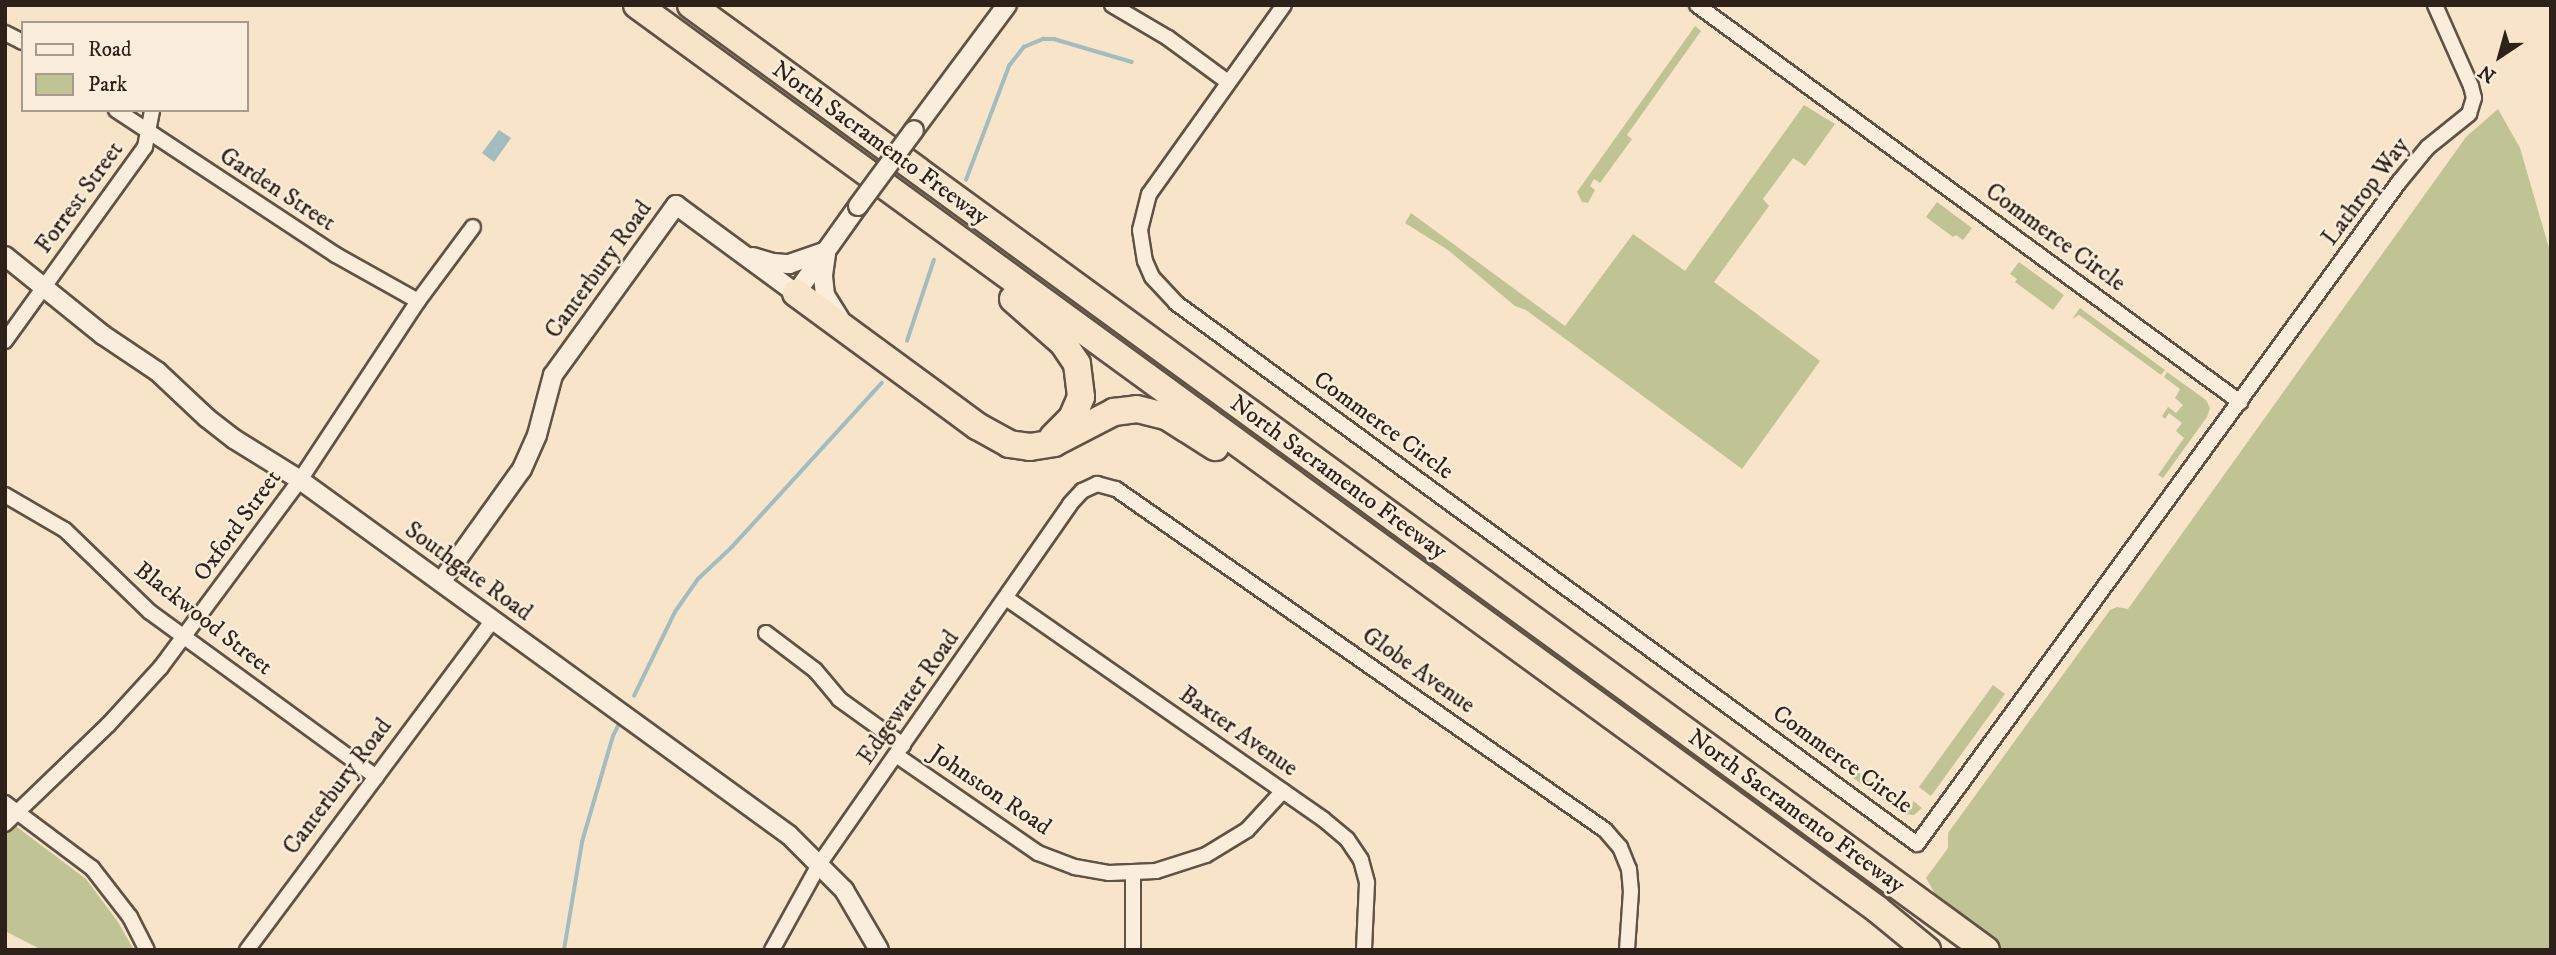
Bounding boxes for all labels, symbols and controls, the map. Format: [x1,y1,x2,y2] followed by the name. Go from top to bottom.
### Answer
[21,21,248,112] legend
[2465,21,2535,91] north arrow
[88,37,132,63] text: Road
[766,56,994,232] street label: North Sacramento Freeway
[2474,60,2500,87] text: N
[88,72,127,98] text: Park
[2316,132,2416,252] street label: Lathrop Way
[30,137,130,259] street label: Forrest Street
[214,142,340,238] street label: Garden Street
[1979,178,2131,298] street label: Commerce Circle
[539,196,659,344] street label: Canterbury Road
[1307,366,1459,486] street label: Commerce Circle
[1224,390,1452,566] street label: North Sacramento Freeway
[188,465,288,587] street label: Oxford Street
[399,516,537,628] street label: Southgate Road
[128,556,278,682] street label: Blackwood Street
[1356,622,1480,720] street label: Globe Avenue
[852,625,966,771] street label: Edgewater Road
[1173,681,1303,783] street label: Baxter Avenue
[1766,700,1918,820] street label: Commerce Circle
[277,713,399,861] street label: Canterbury Road
[1682,724,1910,900] street label: North Sacramento Freeway
[924,740,1056,842] street label: Johnston Road

